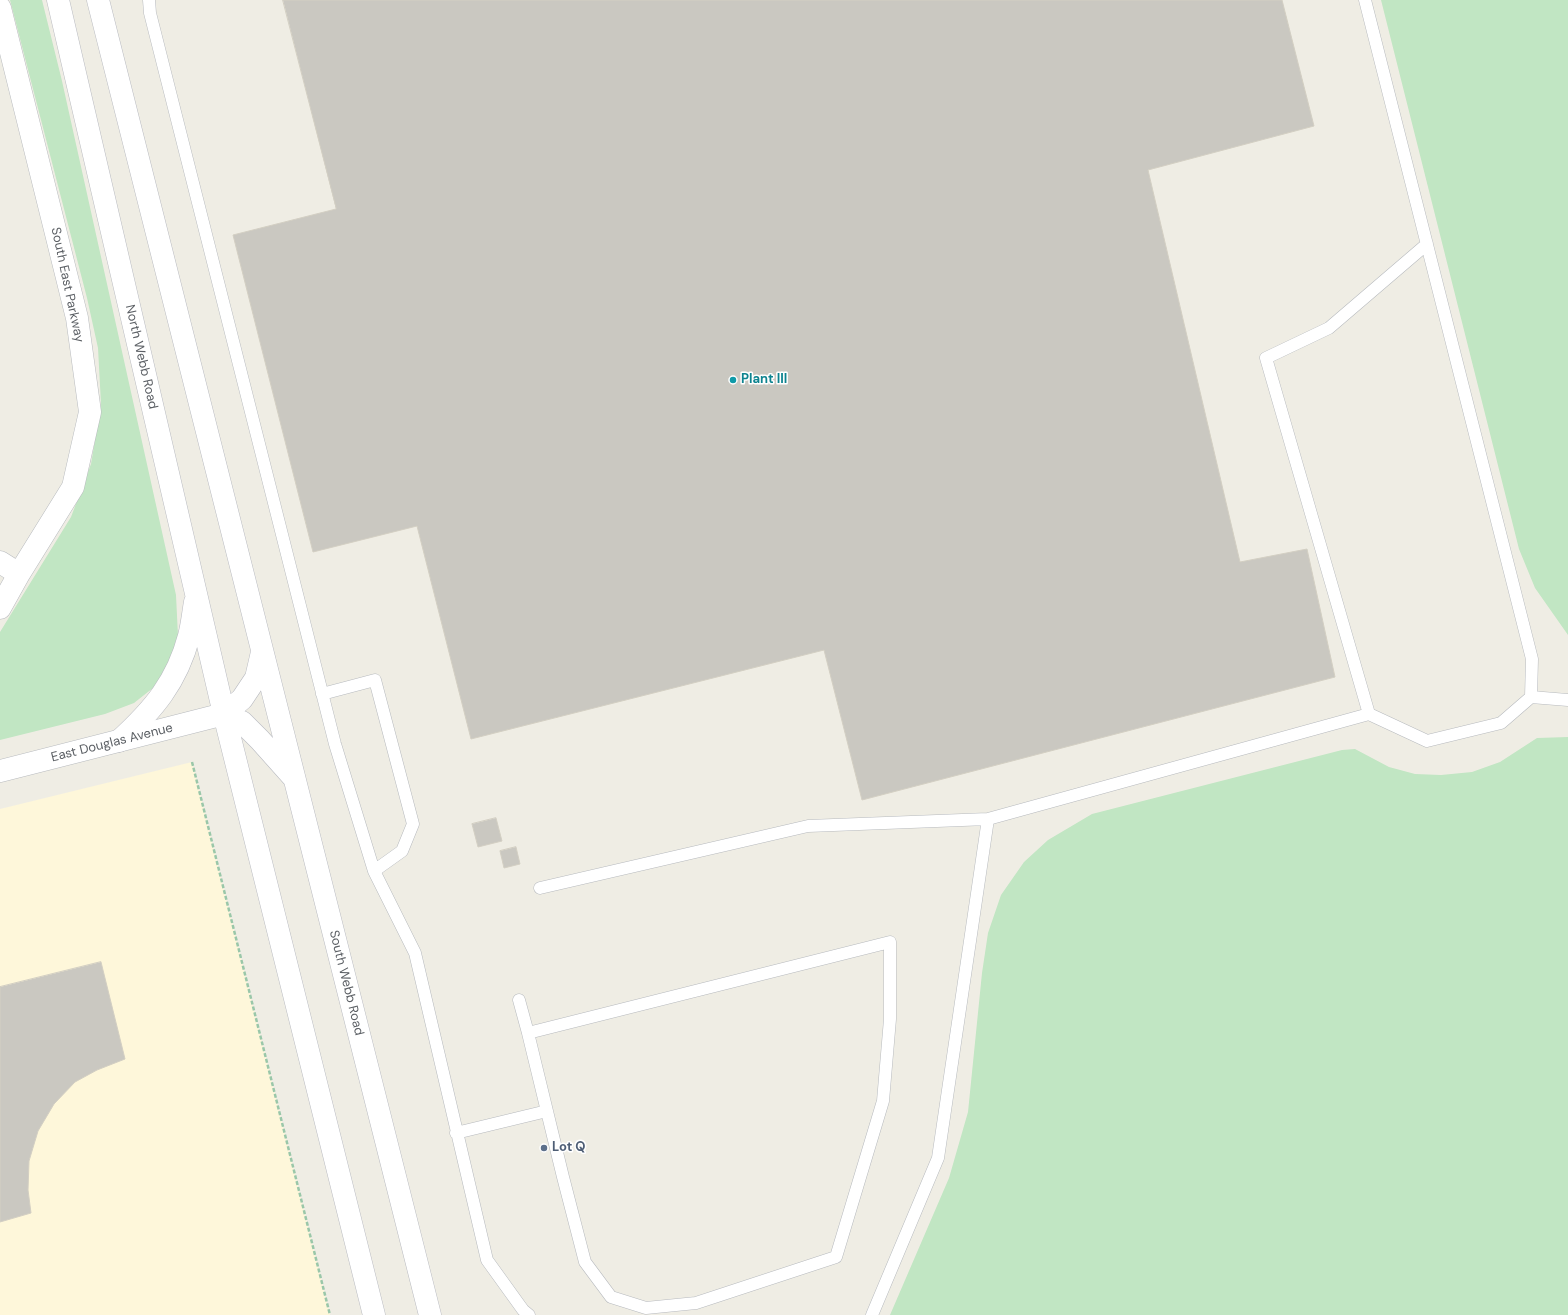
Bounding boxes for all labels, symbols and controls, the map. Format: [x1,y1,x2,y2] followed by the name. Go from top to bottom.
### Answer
[47,226,87,344] street label: South East Parkway
[121,303,161,411] street label: North Webb Road
[741,372,787,388] place label: Plant III
[728,375,738,385] marker: Plant III
[50,720,174,766] street label: East Douglas Avenue
[325,929,367,1037] street label: South Webb Road
[552,1140,586,1156] place label: Lot Q
[539,1143,549,1153] marker: Lot Q

